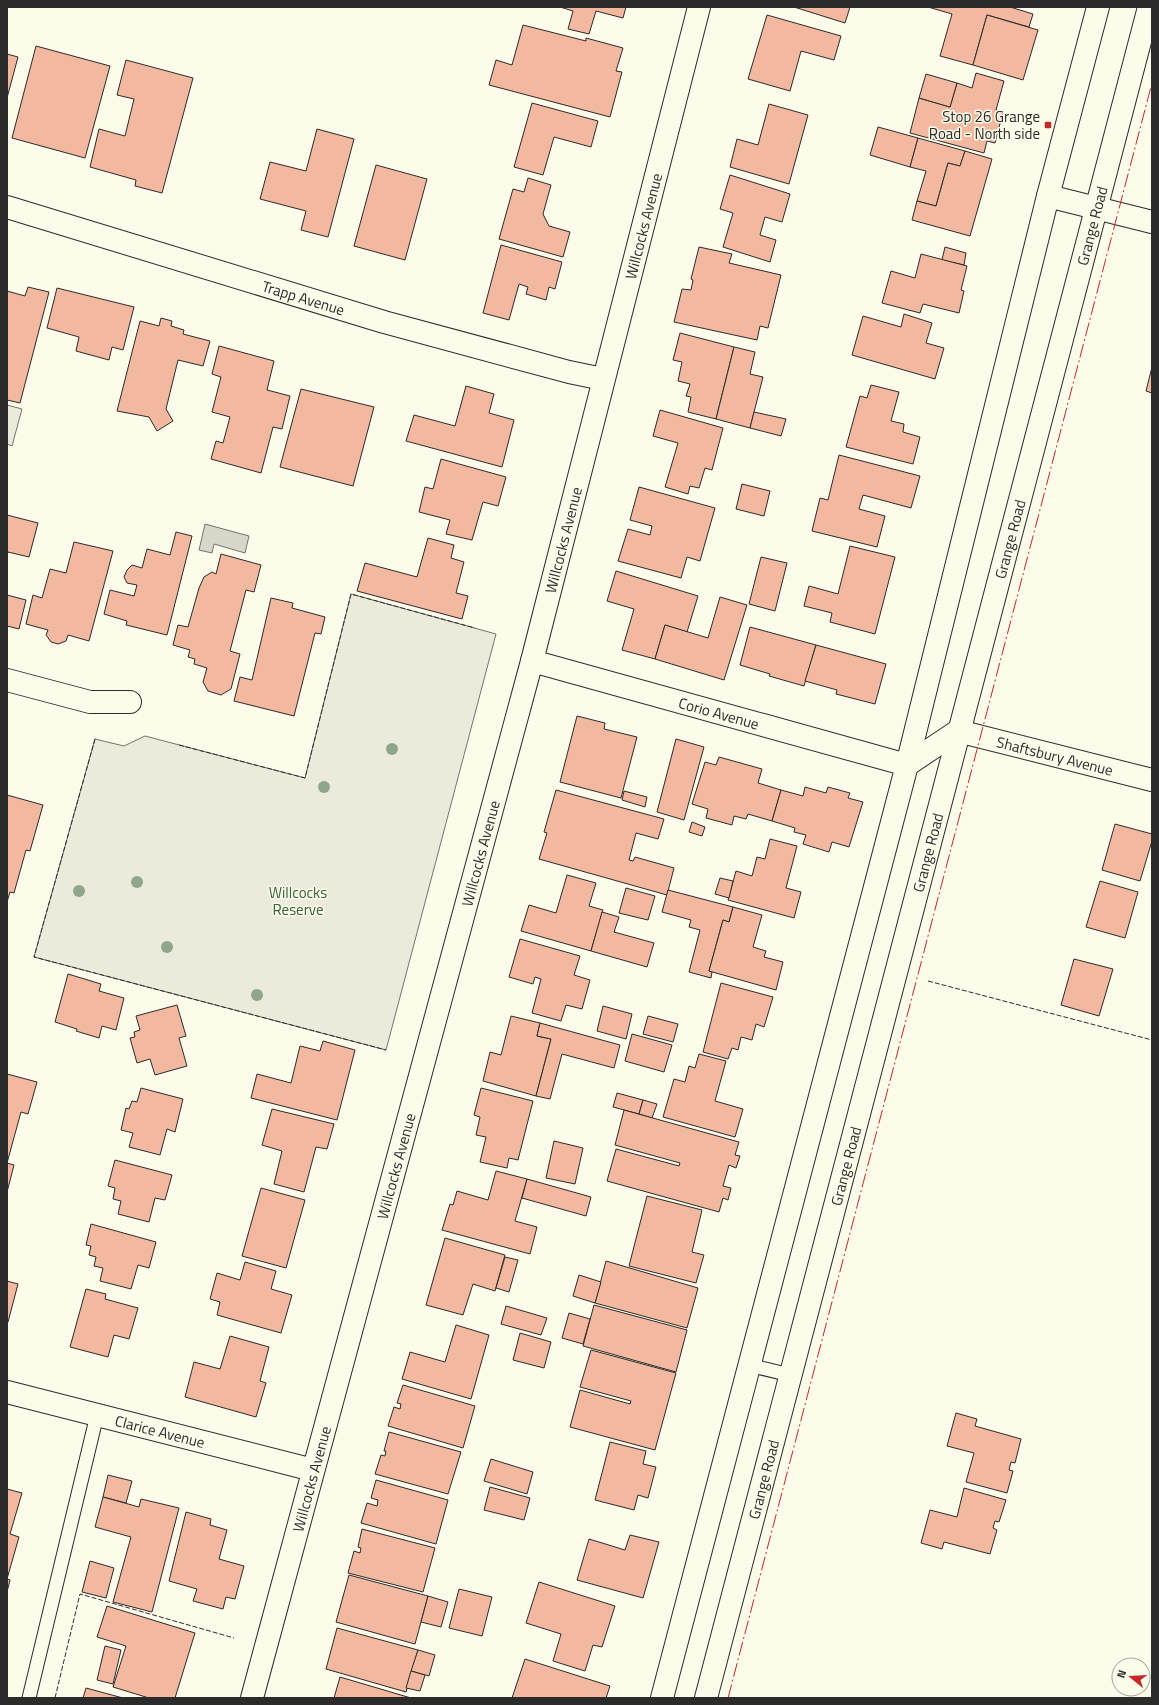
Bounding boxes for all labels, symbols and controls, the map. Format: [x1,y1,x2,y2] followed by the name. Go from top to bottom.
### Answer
[929,105,1040,145] place label: Stop 26 Grange Road - North side
[1043,120,1053,130] marker: Stop 26 Grange Road - North side
[618,170,668,282] street label: Willcocks Avenue
[1070,184,1113,268] street label: Grange Road
[259,274,348,321] street label: Trapp Avenue
[538,484,588,596] street label: Willcocks Avenue
[988,497,1031,581] street label: Grange Road
[676,691,762,735] street label: Corio Avenue
[994,730,1116,781] street label: Shaftsbury Avenue
[455,798,505,909] street label: Willcocks Avenue
[906,810,949,895] street label: Grange Road
[269,881,327,921] park label: Willcocks Reserve
[370,1110,421,1222] street label: Willcocks Avenue
[824,1124,867,1208] street label: Grange Road
[113,1409,207,1454] street label: Clarice Avenue
[286,1423,336,1534] street label: Willcocks Avenue
[742,1437,785,1522] street label: Grange Road
[1111,1657,1151,1697] north arrow
[1113,1668,1130,1680] text: N

